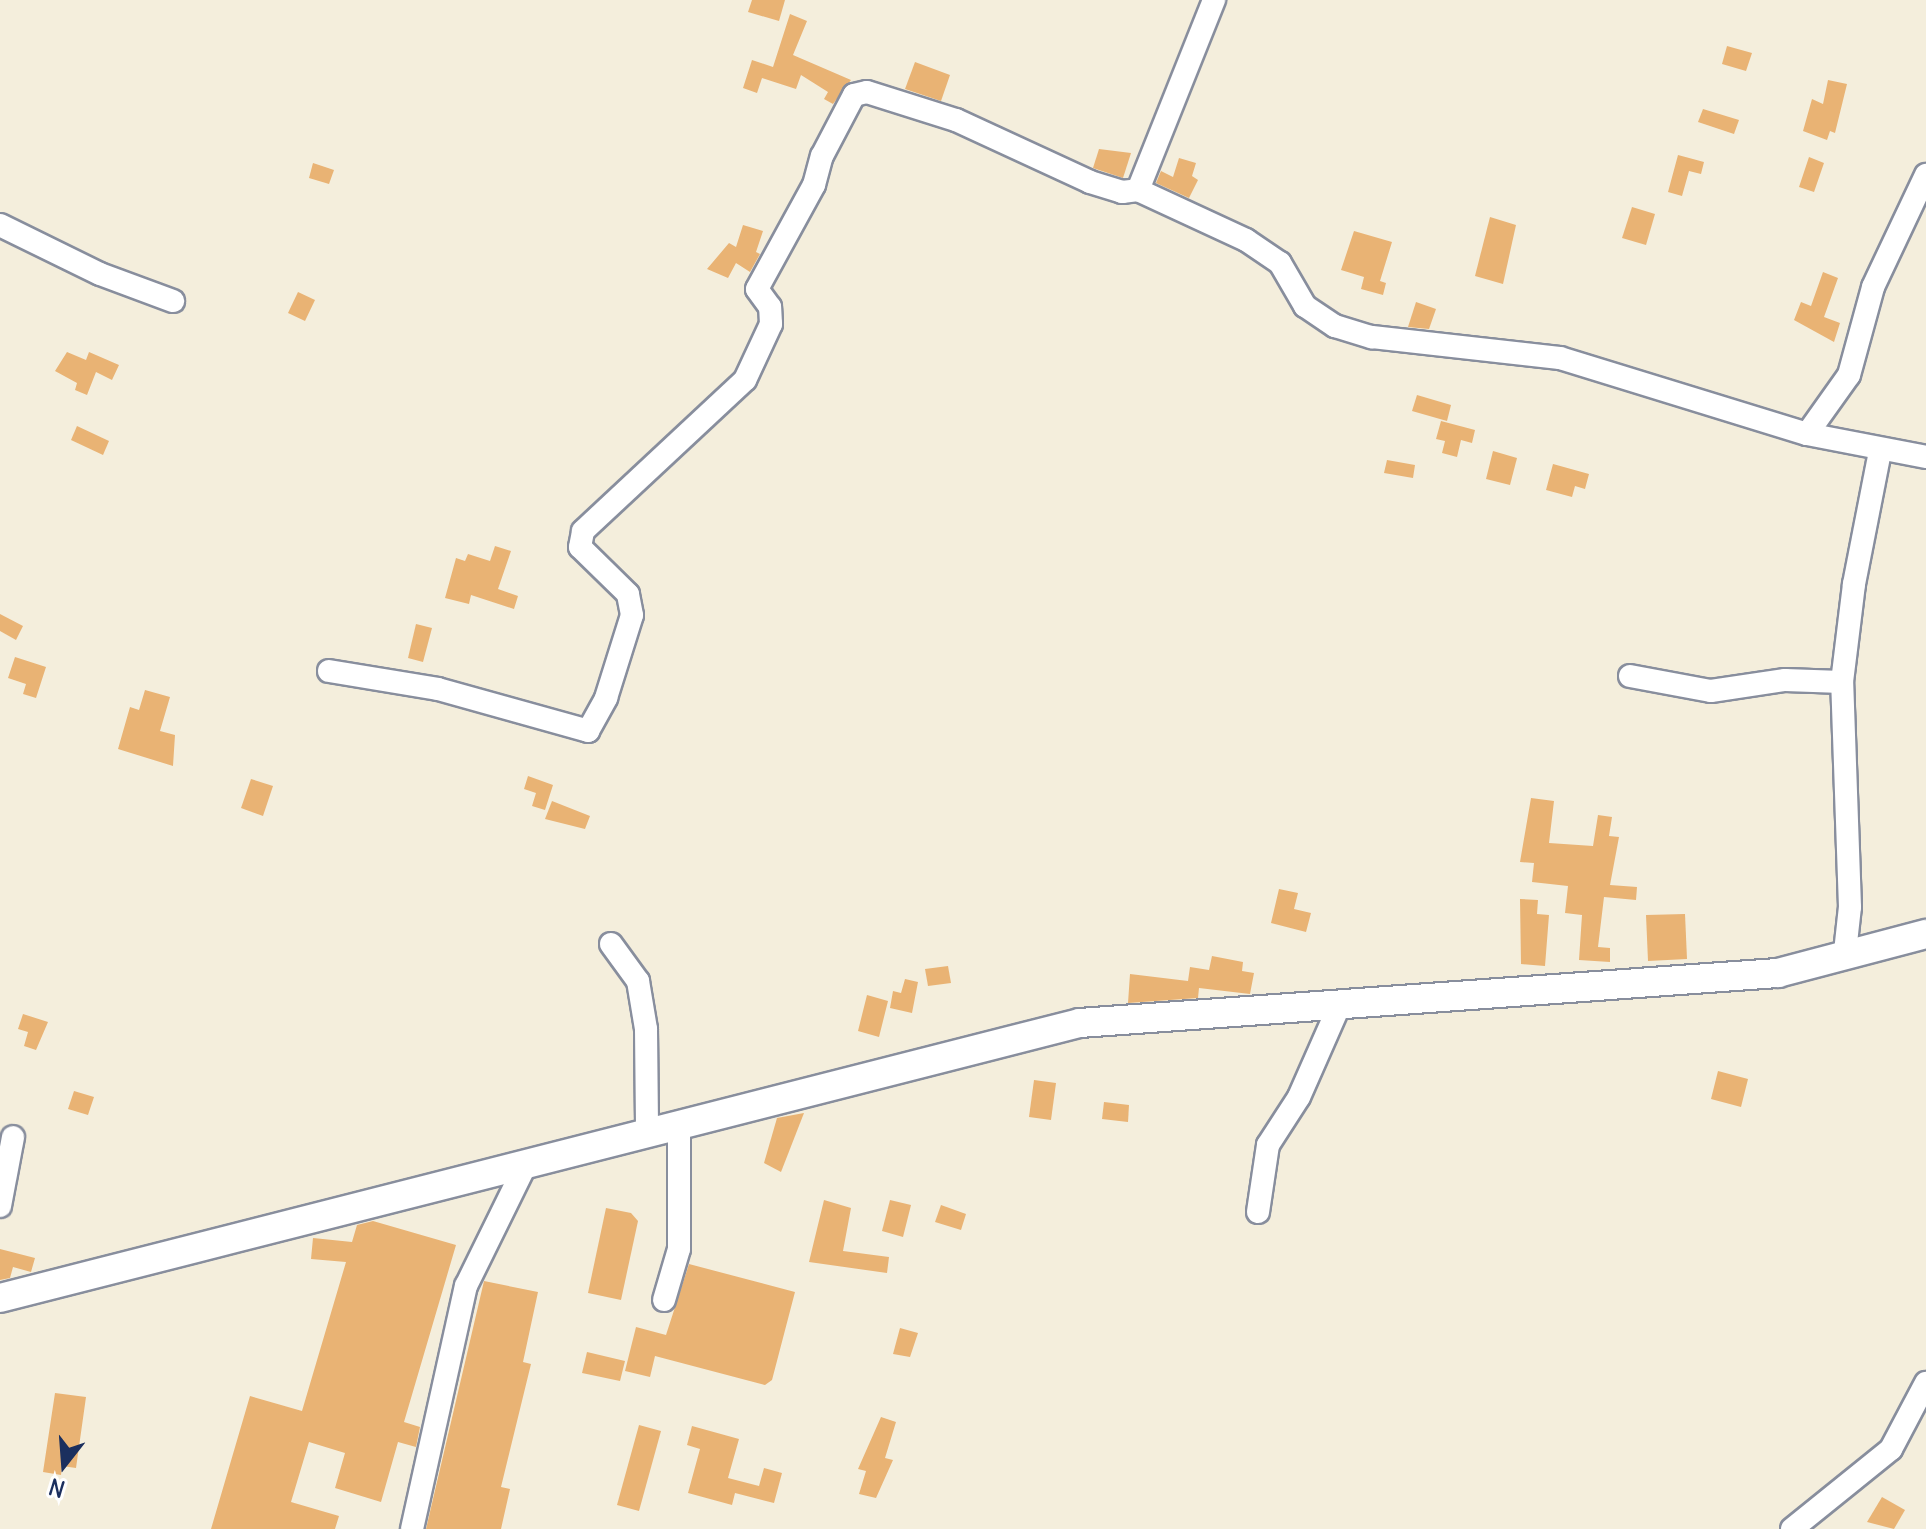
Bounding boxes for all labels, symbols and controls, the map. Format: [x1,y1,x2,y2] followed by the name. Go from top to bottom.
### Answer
[24,1425,104,1505] north arrow
[46,1472,68,1504] text: N

